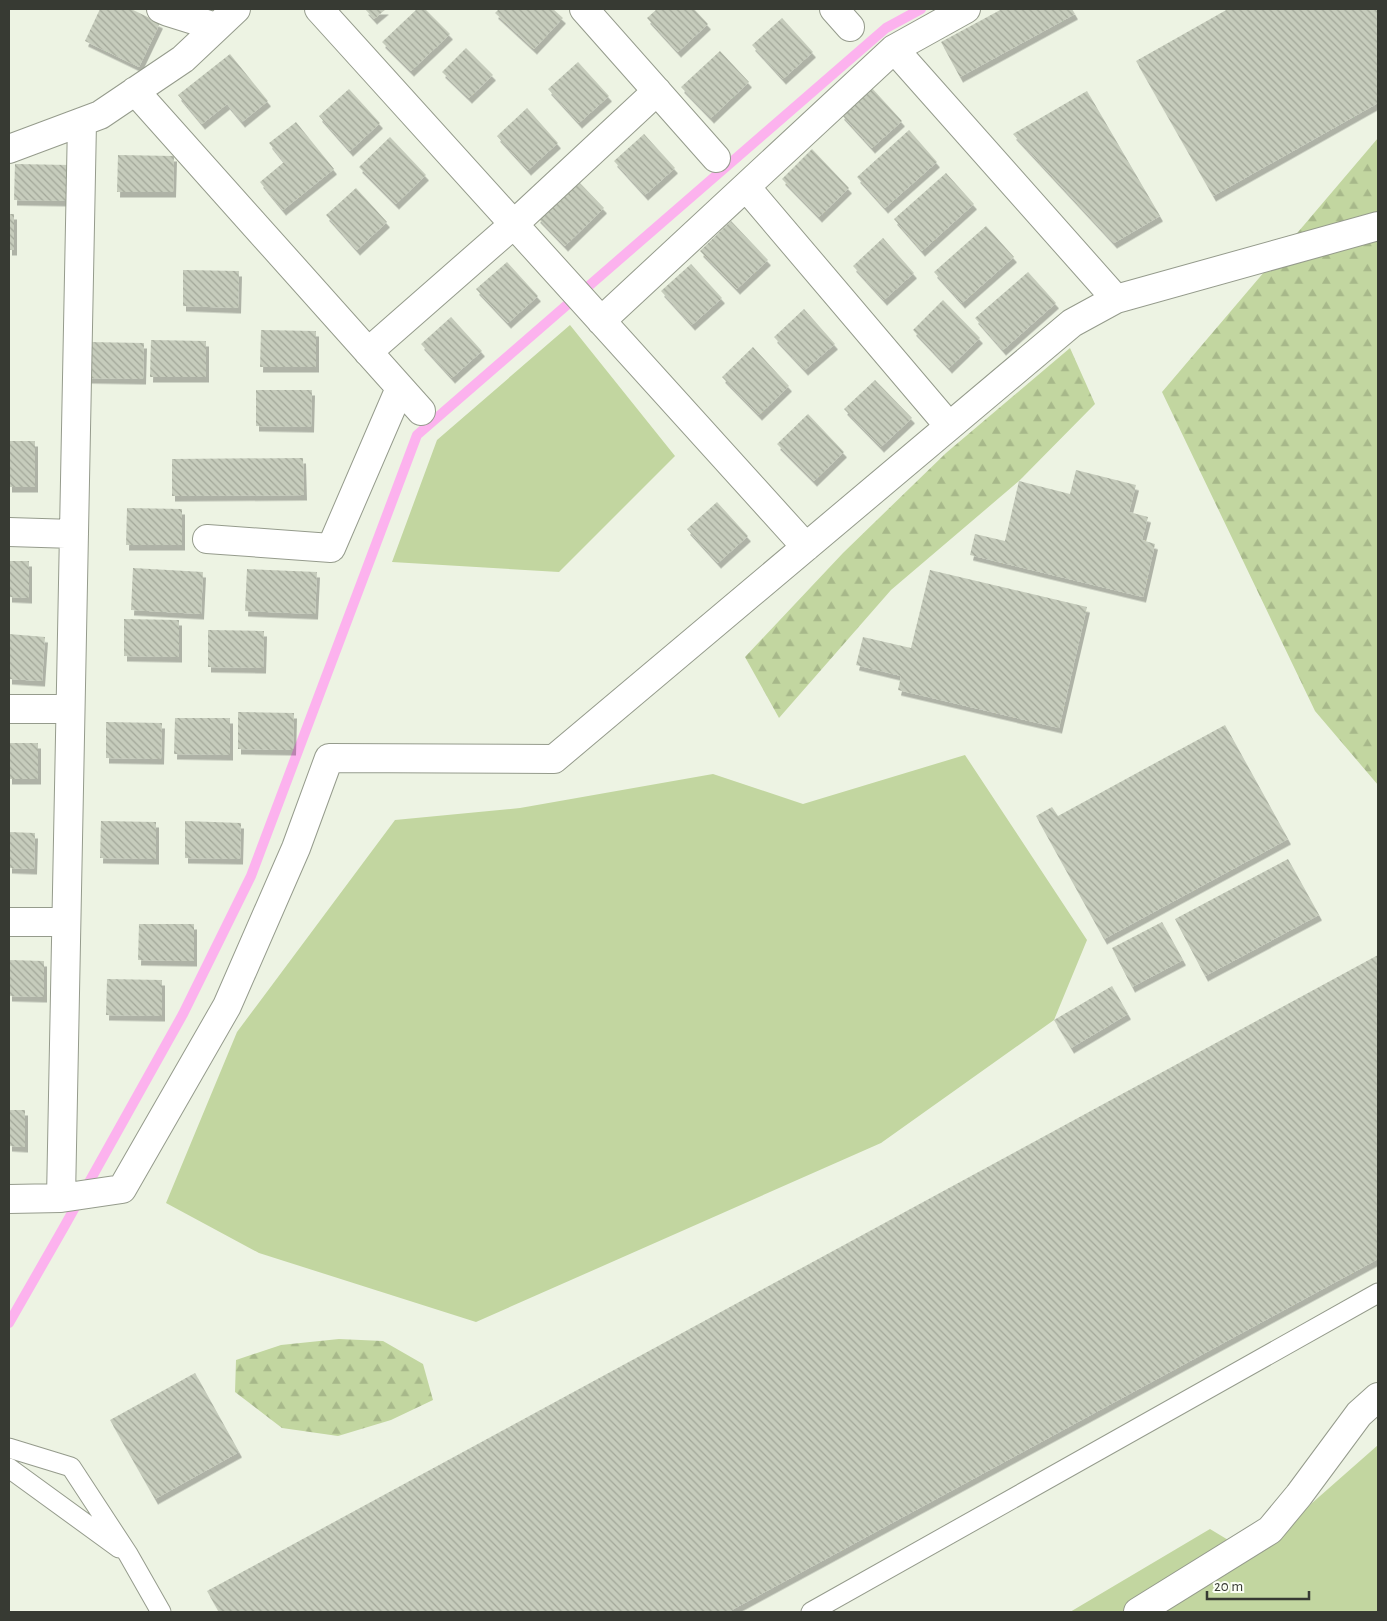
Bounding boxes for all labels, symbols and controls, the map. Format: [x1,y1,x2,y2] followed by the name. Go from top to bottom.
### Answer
[1207,1568,1310,1600] scale bar
[1214,1579,1243,1594] text: 20 m

